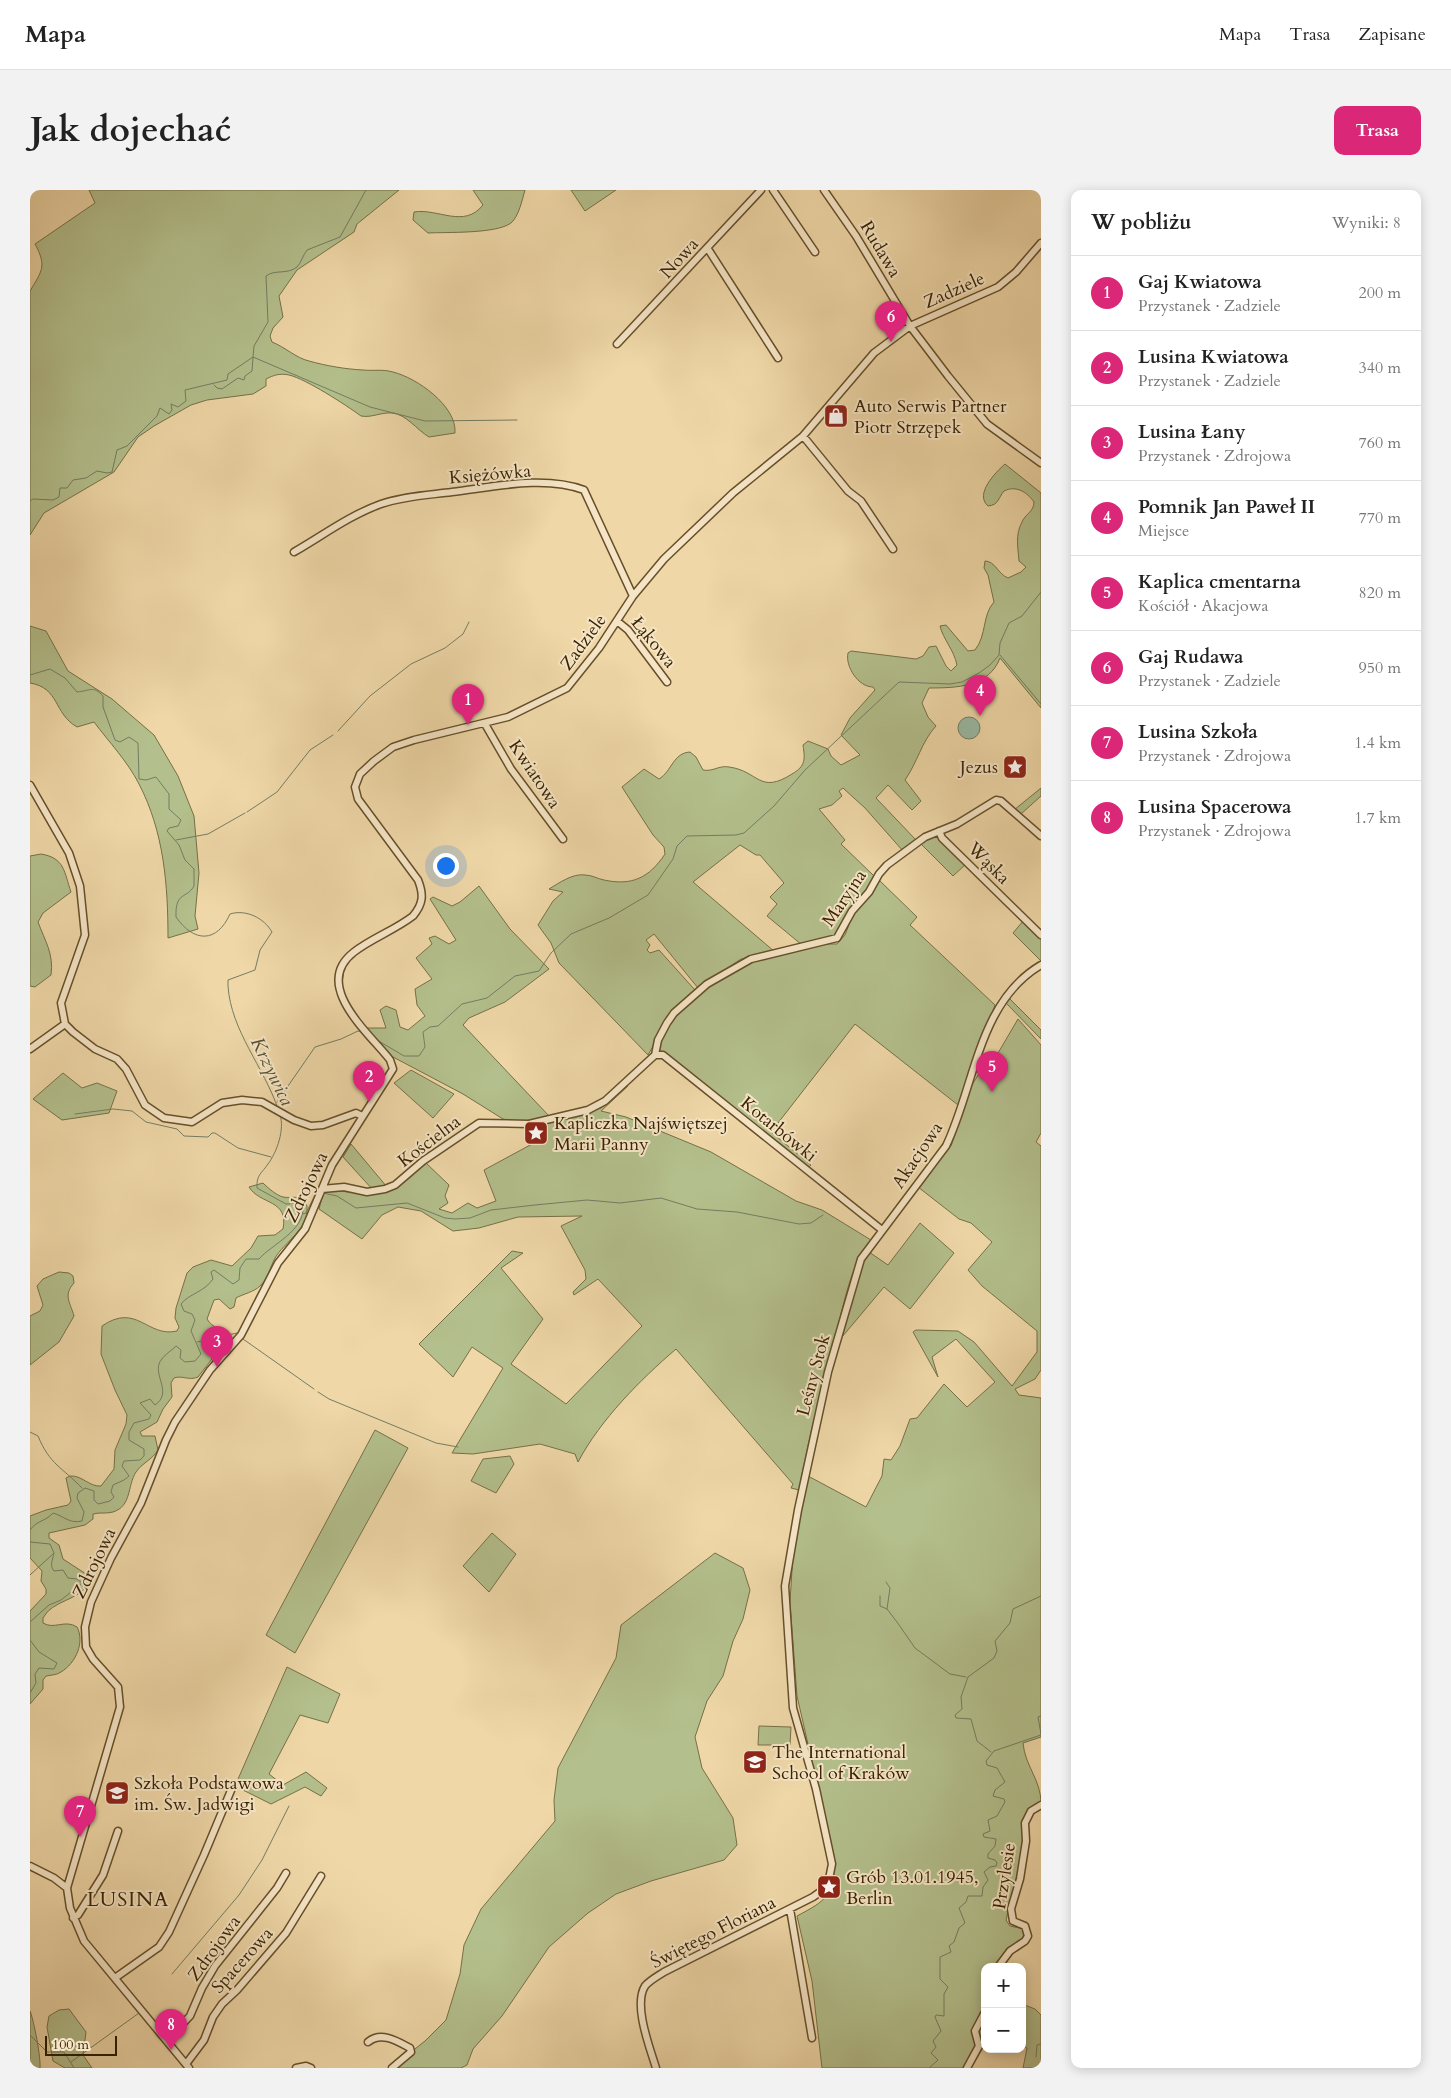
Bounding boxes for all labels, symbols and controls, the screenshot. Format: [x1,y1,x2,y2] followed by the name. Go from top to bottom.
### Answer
[25,18,86,51] text: Mapa
[1219,22,1261,47] text: Mapa
[1289,22,1331,47] text: Trasa
[1359,22,1426,47] text: Zapisane
[30,106,231,154] text: Jak dojechać
[1334,106,1421,155] button: Trasa
[1091,208,1192,237] text: W pobliżu
[1332,212,1401,234] text: Wyniki: 8
[854,216,907,282] street label: Rudawa
[654,232,705,284] street label: Nowa
[920,266,989,315] street label: Zadziele
[1138,269,1262,295] text: Gaj Kwiatowa
[1103,282,1111,304] text: 1
[1359,282,1401,304] text: 200 m
[1138,295,1281,317] text: Przystanek · Zadziele
[875,301,907,342] pin: 6
[1138,344,1289,370] text: Lusina Kwiatowa
[1103,357,1111,379] text: 2
[1359,357,1401,379] text: 340 m
[1138,370,1281,392] text: Przystanek · Zadziele
[854,394,1007,440] place label: Auto Serwis Partner Piotr Strzępek
[823,403,849,429] shop icon: Auto Serwis Partner Piotr Strzępek
[1138,419,1246,445] text: Lusina Łany
[1103,432,1111,454] text: 3
[1359,432,1401,454] text: 760 m
[1138,445,1291,467] text: Przystanek · Zdrojowa
[448,458,532,491] street label: Księżówka
[1138,494,1315,520] text: Pomnik Jan Paweł II
[1103,507,1111,529] text: 4
[1359,507,1401,529] text: 770 m
[1138,520,1189,542] text: Miejsce
[1138,569,1301,595] text: Kaplica cmentarna
[1103,582,1111,604] text: 5
[1359,582,1401,604] text: 820 m
[1138,595,1269,617] text: Kościół · Akacjowa
[554,609,612,676] street label: Zadziele
[625,611,682,674] street label: Łąkowa
[1138,644,1244,670] text: Gaj Rudawa
[1103,657,1111,679] text: 6
[1359,657,1401,679] text: 950 m
[1138,670,1281,692] text: Przystanek · Zadziele
[964,675,996,716] pin: 4
[452,684,484,725] pin: 1
[1138,719,1258,745] text: Lusina Szkoła
[1103,732,1111,754] text: 7
[1354,732,1401,754] text: 1.4 km
[502,735,567,814] street label: Kwiatowa
[1138,745,1291,767] text: Przystanek · Zdrojowa
[1002,754,1028,780] place icon: Jezus
[957,755,998,780] place label: Jezus
[1138,794,1291,820] text: Lusina Spacerowa
[1103,807,1111,829] text: 8
[1354,807,1401,829] text: 1.7 km
[1138,820,1291,842] text: Przystanek · Zdrojowa
[961,836,1016,890] street label: Wąska
[433,853,459,879] your location
[816,865,873,932] street label: Maryjna
[244,1033,300,1111] water label: Krzywica
[976,1051,1008,1092] pin: 5
[353,1061,385,1102] pin: 2
[735,1091,822,1168] street label: Kotarbówki
[393,1109,466,1173] street label: Kościelna
[554,1111,728,1157] place label: Kapliczka Najświętszej Marii Panny
[886,1117,949,1194] street label: Akacjowa
[523,1120,549,1146] place icon: Kapliczka Najświętszej Marii Panny
[279,1148,334,1227] street label: Zdrojowa
[201,1326,233,1367] pin: 3
[791,1331,836,1419] street label: Leśny Stok
[67,1524,122,1603] street label: Zdrojowa
[772,1740,910,1786] place label: The International School of Kraków
[742,1749,768,1775] school or university icon: The International School of Kraków
[134,1771,284,1817] place label: Szkoła Podstawowa im. Św. Jadwigi
[104,1780,130,1806] school or university icon: Szkoła Podstawowa im. Św. Jadwigi
[64,1796,96,1837] pin: 7
[987,1841,1022,1911] street label: Przylesie
[846,1865,979,1911] place label: Grób 13.01.1945, Berlin
[816,1874,842,1900] place icon: Grób 13.01.1945, Berlin
[87,1886,169,1913] district label: LUSINA
[646,1890,780,1975] street label: Świętego Floriana
[182,1910,247,1986] street label: Zdrojowa
[206,1922,279,1999] street label: Spacerowa
[981,1963,1026,2053] map controls
[981,1963,1026,2008] button: +
[981,2008,1026,2053] button: −
[155,2009,187,2050] pin: 8
[45,2033,118,2056] scale bar
[52,2035,89,2054] text: 100 m

